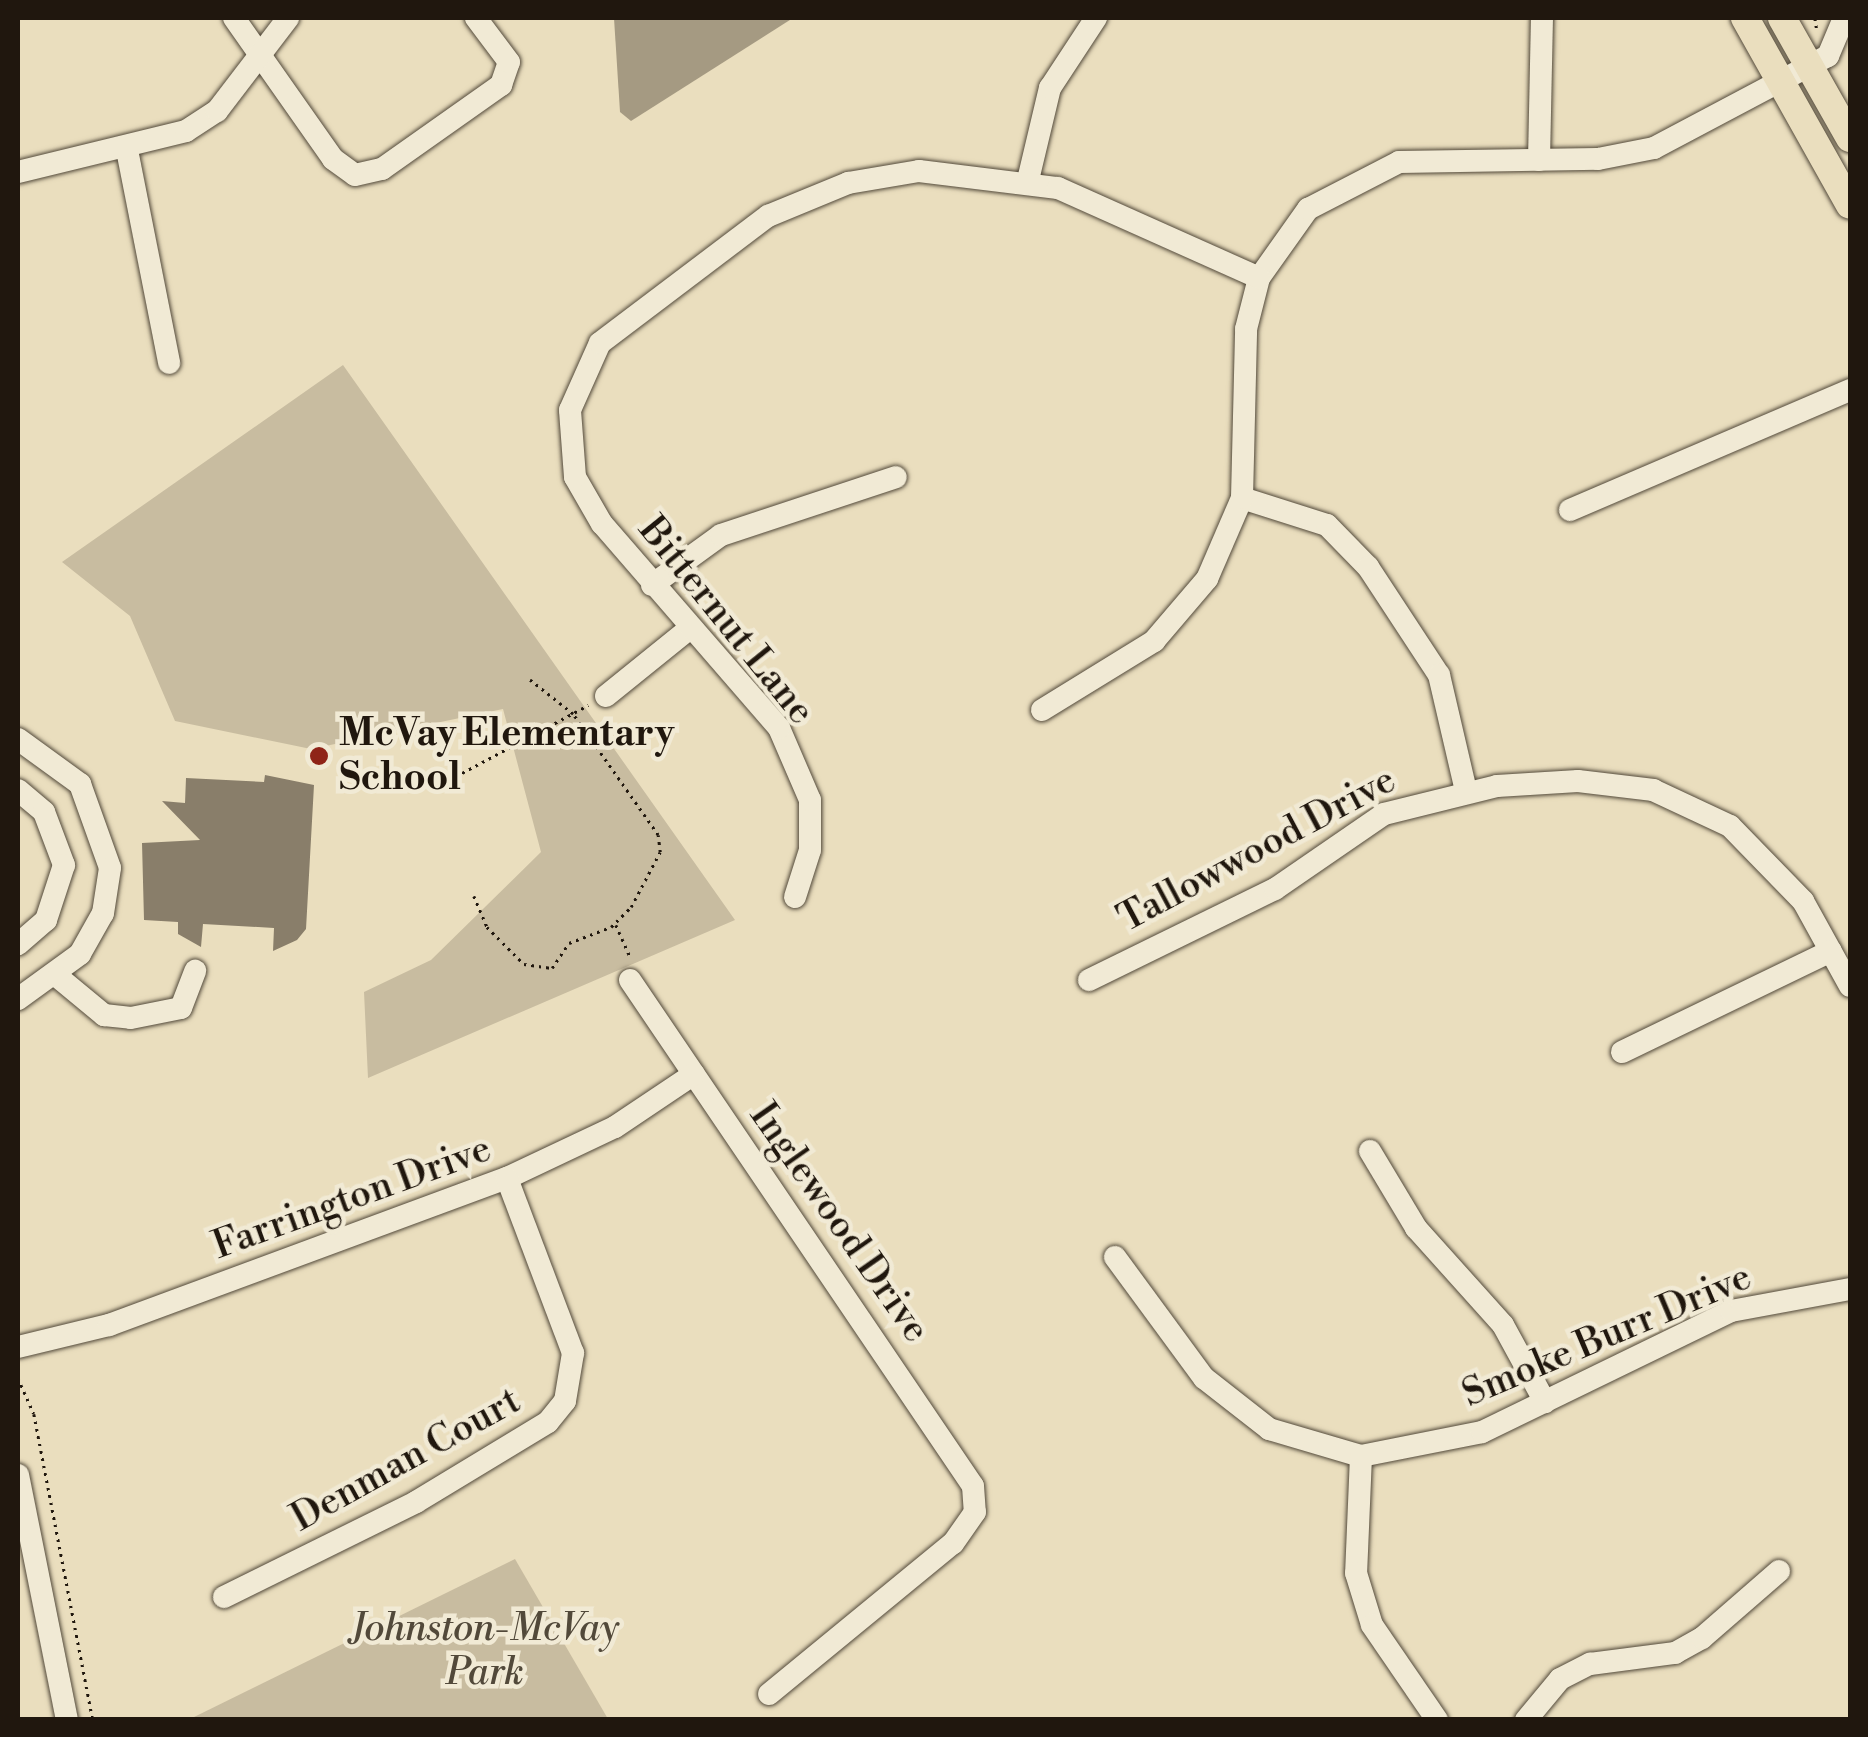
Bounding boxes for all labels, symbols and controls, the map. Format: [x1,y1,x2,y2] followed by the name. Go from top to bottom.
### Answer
[629,508,823,734] street label: Bitternut Lane
[339,711,674,801] place label: McVay Elementary School
[308,745,330,767] marker: McVay Elementary School
[1110,758,1404,942] street label: Tallowwood Drive
[740,1095,938,1351] street label: Inglewood Drive
[207,1127,497,1269] street label: Farrington Drive
[1456,1255,1758,1417] street label: Smoke Burr Drive
[284,1378,528,1542] street label: Denman Court
[351,1606,619,1696] park label: Johnston-McVay Park

